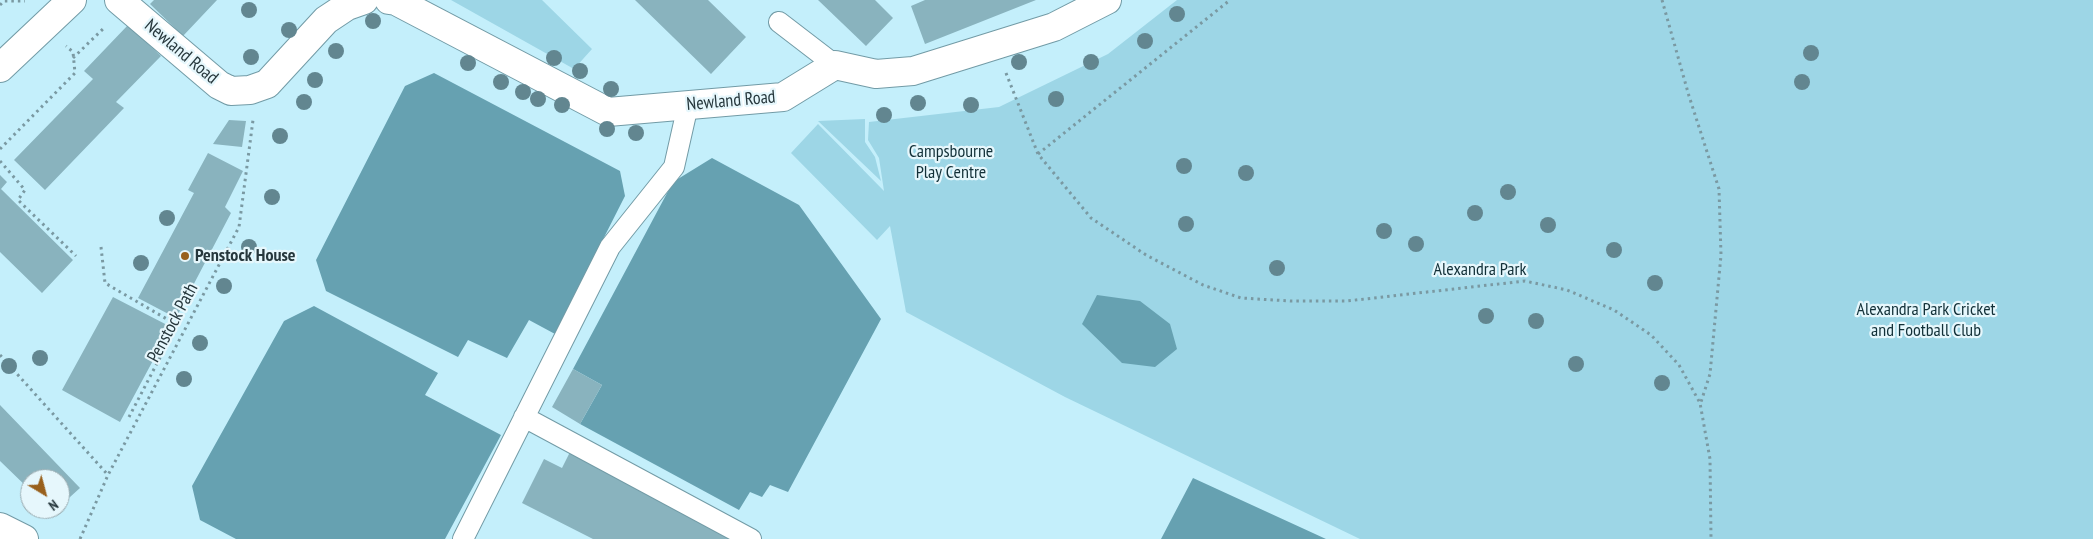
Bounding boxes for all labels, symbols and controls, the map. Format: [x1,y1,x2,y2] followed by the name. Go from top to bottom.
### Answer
[140,15,222,89] street label: Newland Road
[686,86,776,116] street label: Newland Road
[909,141,993,183] park label: Campsbourne Play Centre
[195,245,295,267] place label: Penstock House
[179,250,191,262] marker: Penstock House
[1434,259,1526,281] park label: Alexandra Park
[143,280,203,366] street label: Penstock Path
[1856,299,1996,342] park label: Alexandra Park Cricket and Football Club
[20,469,70,519] north arrow
[45,496,62,515] text: N

